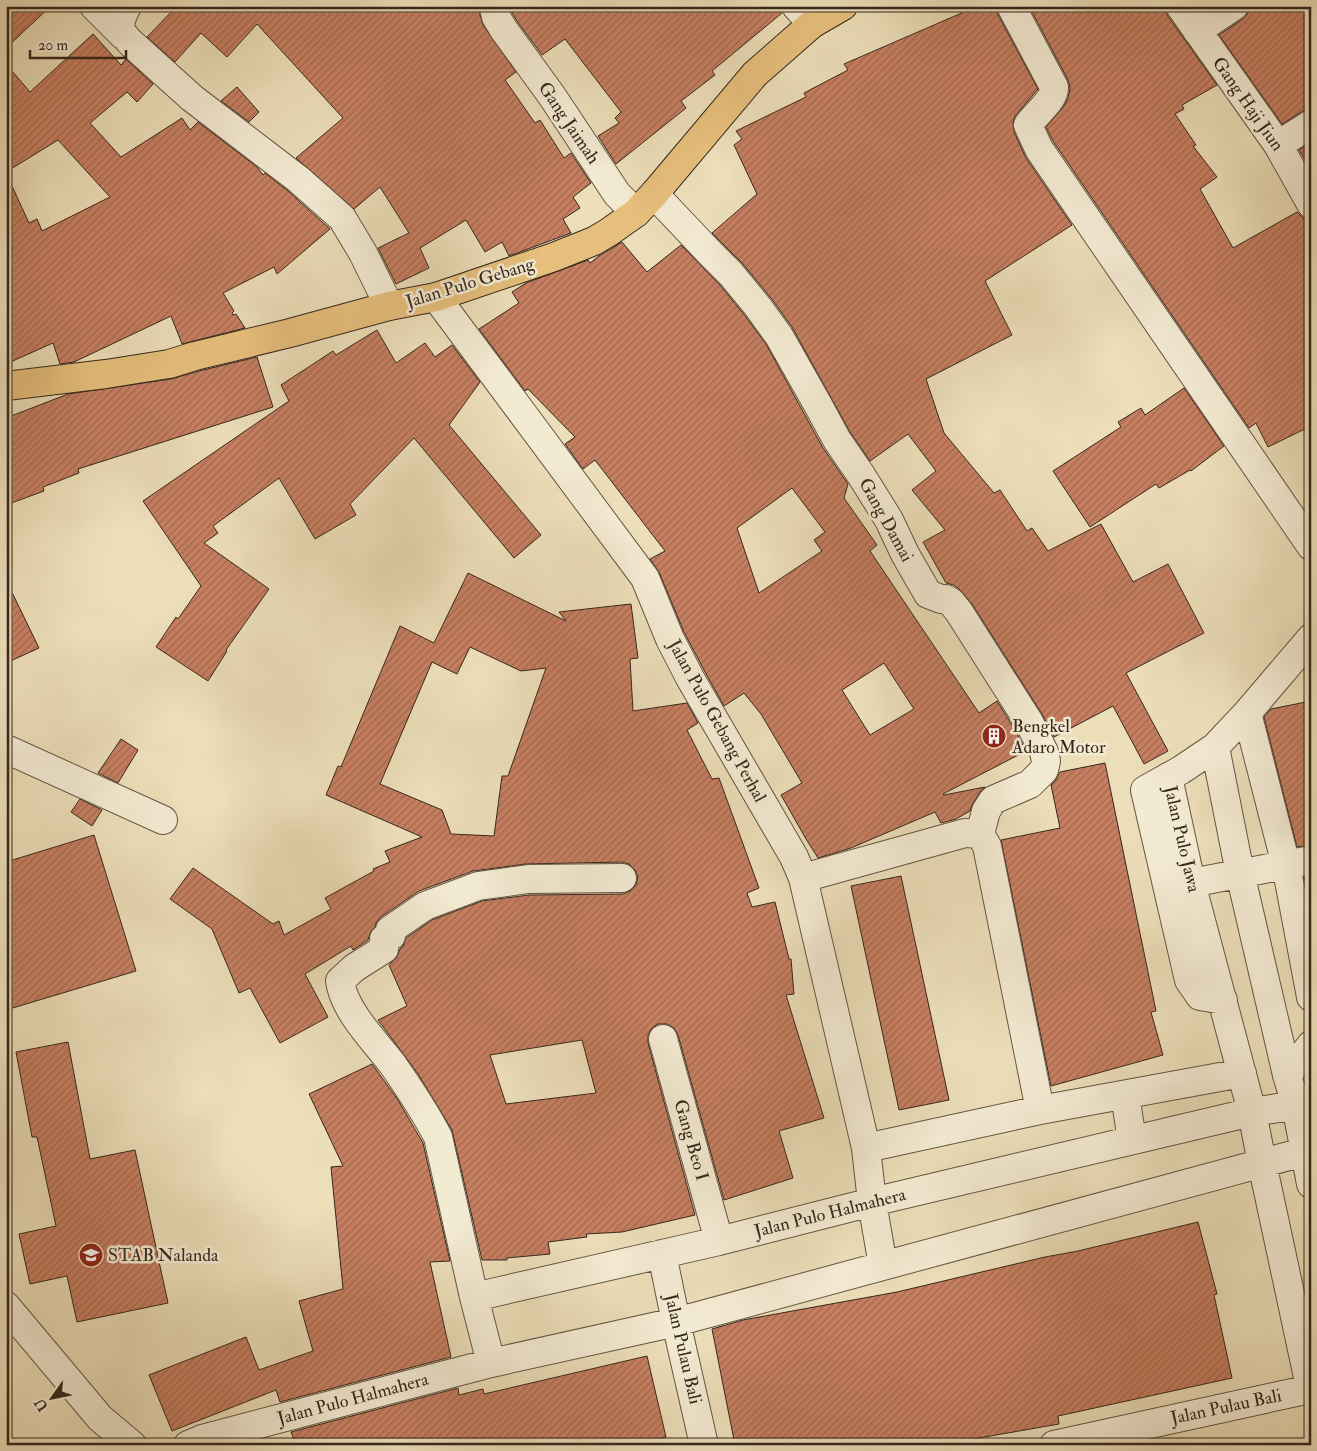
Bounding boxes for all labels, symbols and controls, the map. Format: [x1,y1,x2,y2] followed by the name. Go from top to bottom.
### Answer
[30,28,126,60] scale bar
[38,36,68,55] text: 20 m
[1207,52,1289,156] street label: Gang Haji Jiun
[533,77,605,169] street label: Gang Jaimah
[402,252,538,314] street label: Jalan Pulo Gebang
[853,474,919,566] street label: Gang Damai
[662,635,772,807] street label: Jalan Pulo Gebang Perhal
[1011,715,1106,759] place label: Bengkel Adaro Motor
[981,723,1007,749] building icon: Bengkel Adaro Motor
[1158,782,1206,895] street label: Jalan Pulo Jawa
[668,1097,714,1183] street label: Gang Beo I
[751,1183,909,1243] street label: Jalan Pulo Halmahera
[78,1242,104,1268] school or university icon: STAB Nalanda
[108,1244,219,1267] place label: STAB Nalanda
[659,1290,707,1407] street label: Jalan Pulau Bali
[274,1368,432,1430] street label: Jalan Pulo Halmahera
[28,1374,78,1424] north arrow
[1167,1384,1284,1430] street label: Jalan Pulau Bali
[31,1395,52,1414] text: U

